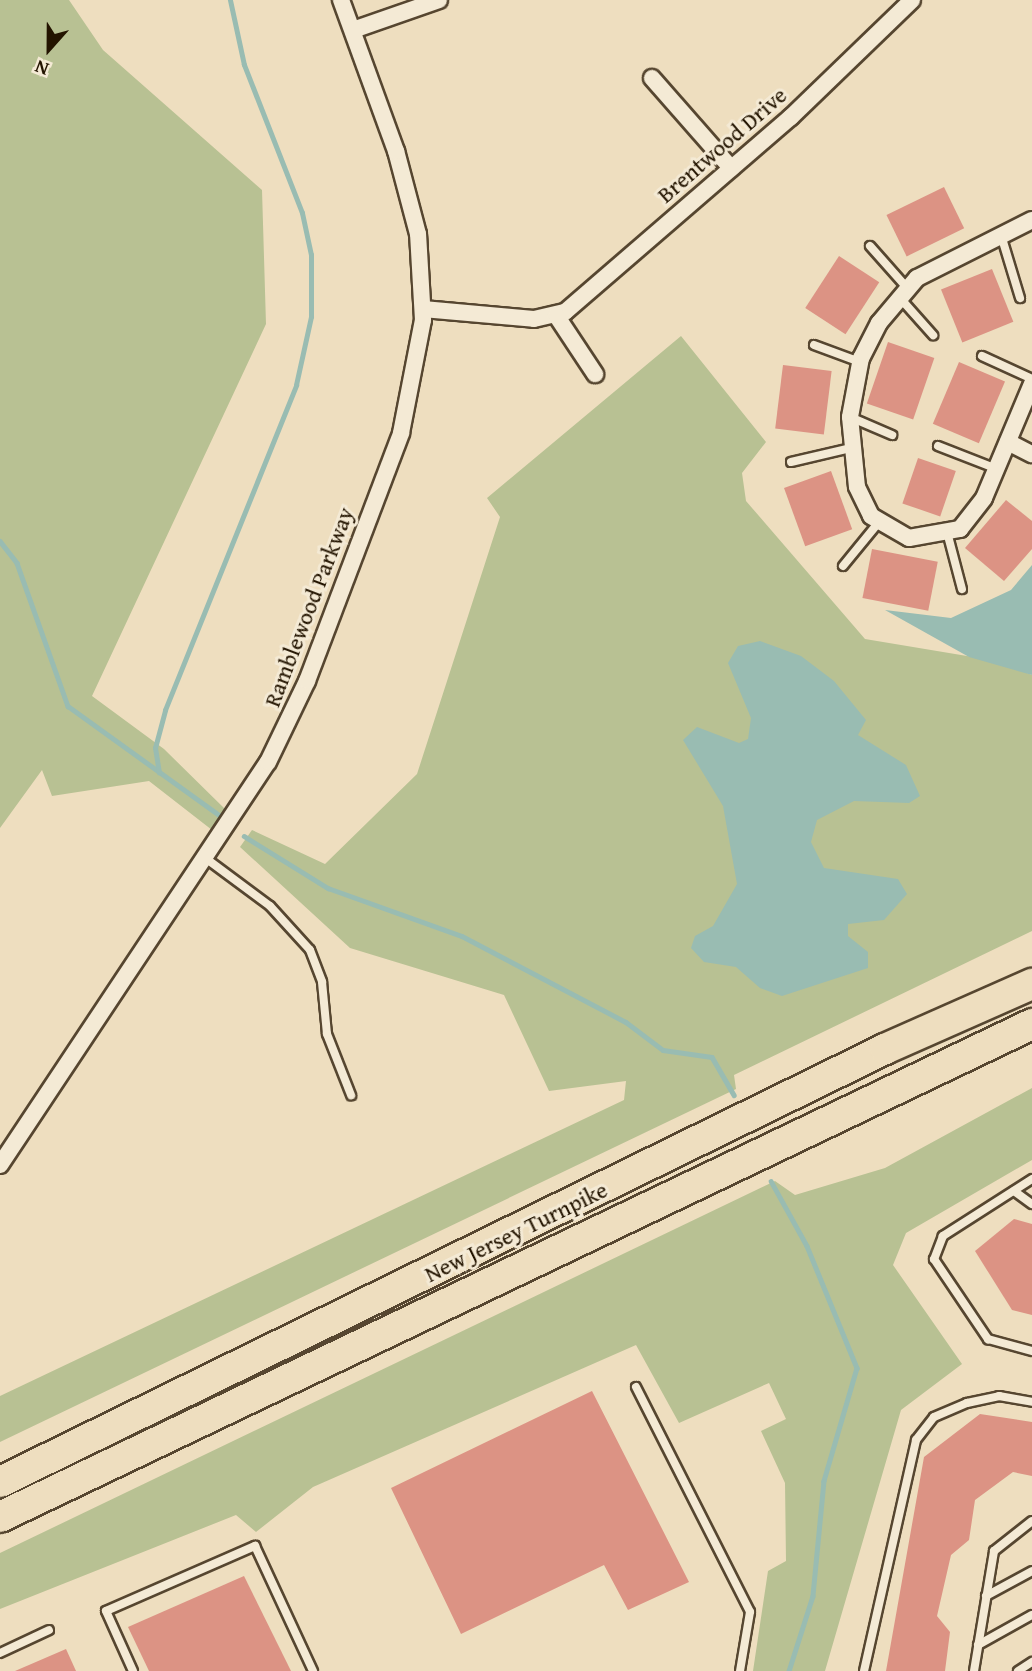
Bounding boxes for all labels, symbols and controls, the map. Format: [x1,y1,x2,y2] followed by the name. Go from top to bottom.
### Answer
[14,14,84,84] north arrow
[31,53,52,84] text: N
[652,81,792,209] street label: Brentwood Drive
[258,503,360,711] street label: Ramblewood Parkway
[420,1176,612,1288] street label: New Jersey Turnpike

